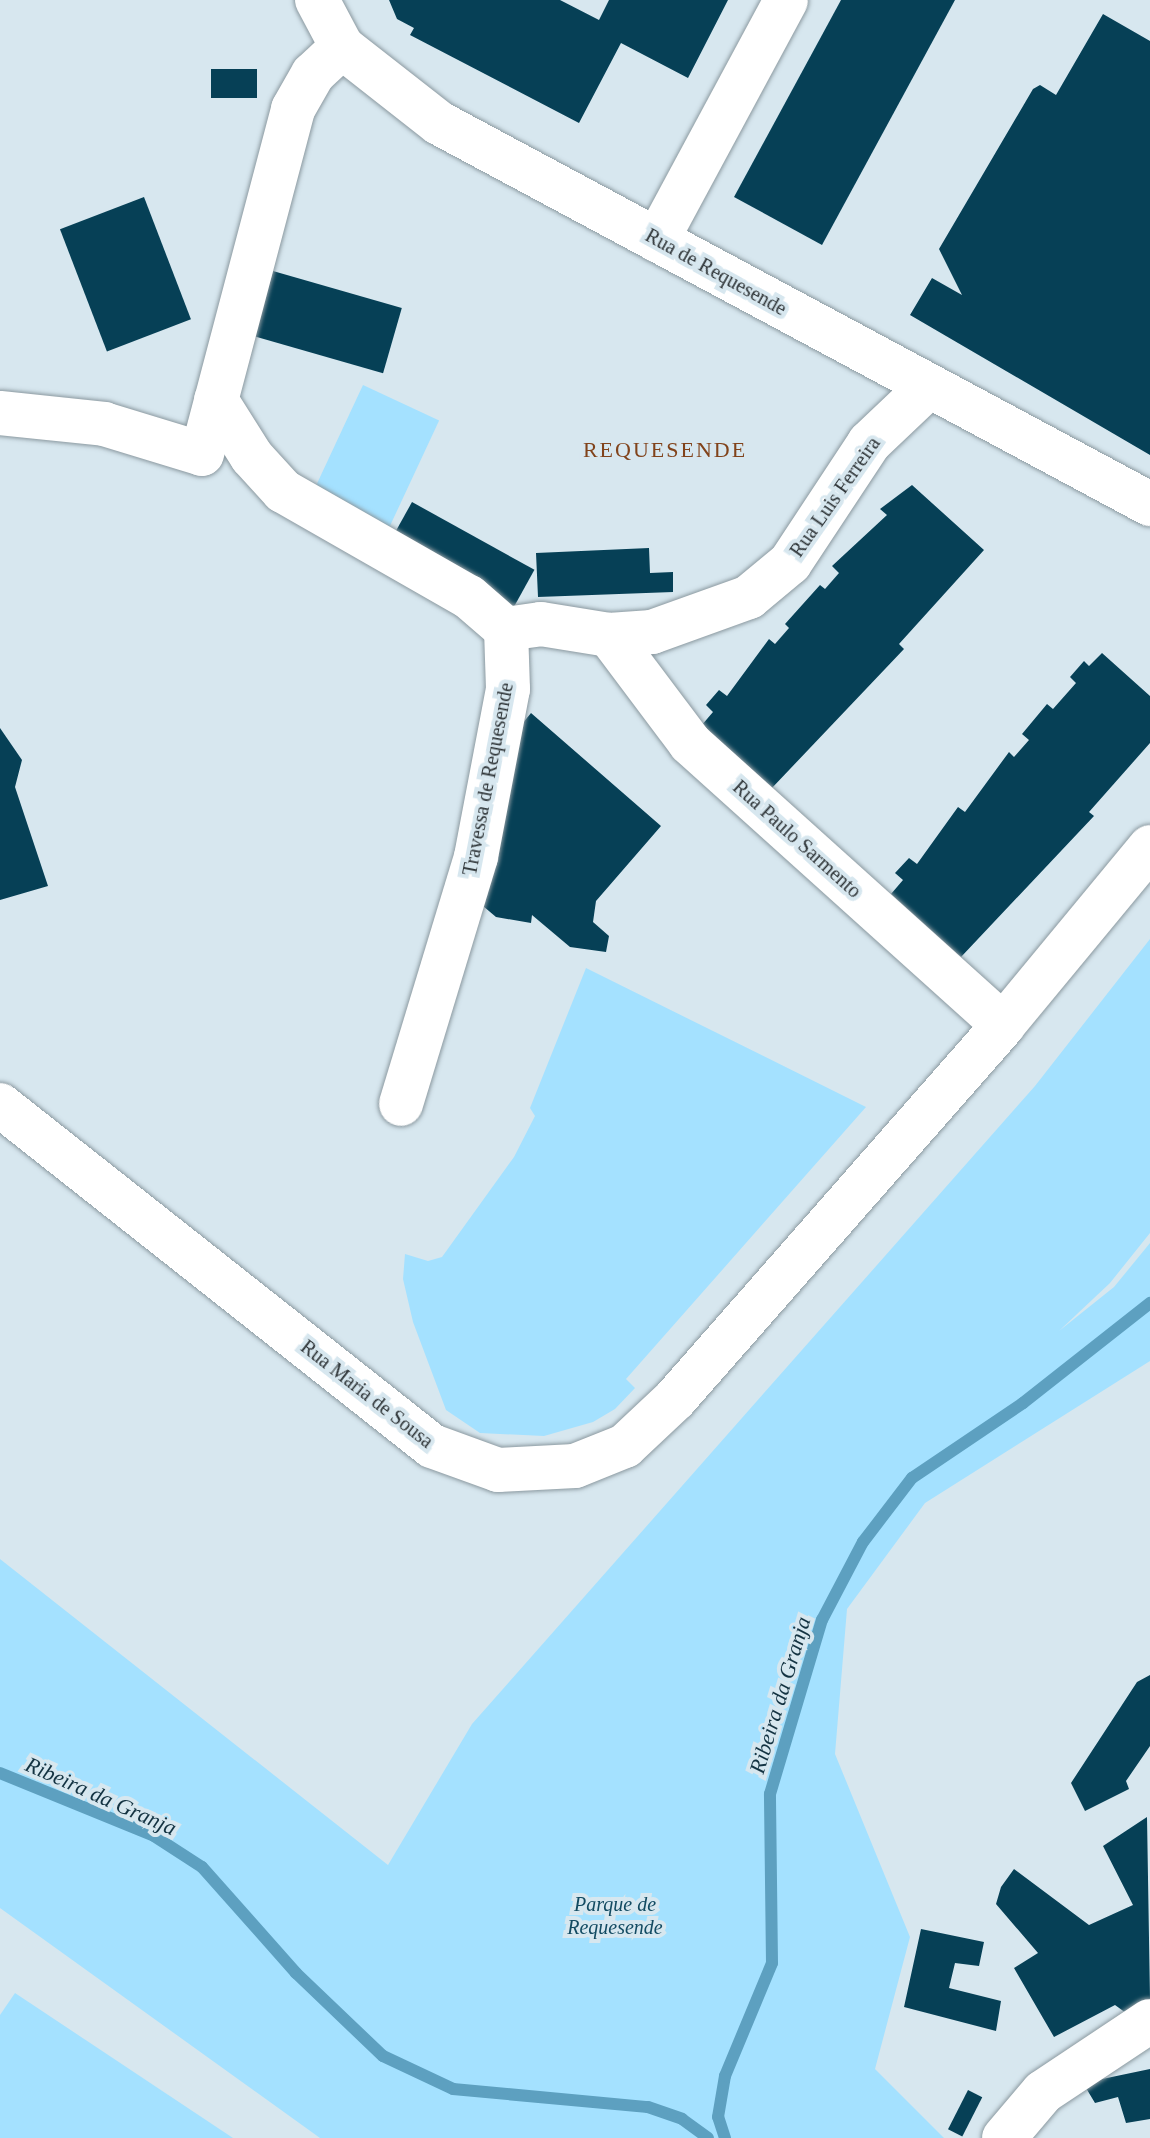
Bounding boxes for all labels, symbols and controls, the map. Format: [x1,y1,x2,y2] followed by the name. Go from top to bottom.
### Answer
[641,223,791,321] street label: Rua de Requesende
[785,432,885,562] street label: Rua Luis Ferreira
[583,437,747,463] district label: REQUESENDE
[458,681,518,877] street label: Travessa de Requesende
[728,775,866,903] street label: Rua Paulo Sarmento
[296,1335,438,1453] street label: Rua Maria de Sousa
[744,1613,816,1777] water label: Ribeira da Granja
[21,1751,181,1841] water label: Ribeira da Granja
[567,1893,663,1940] park label: Parque de Requesende

